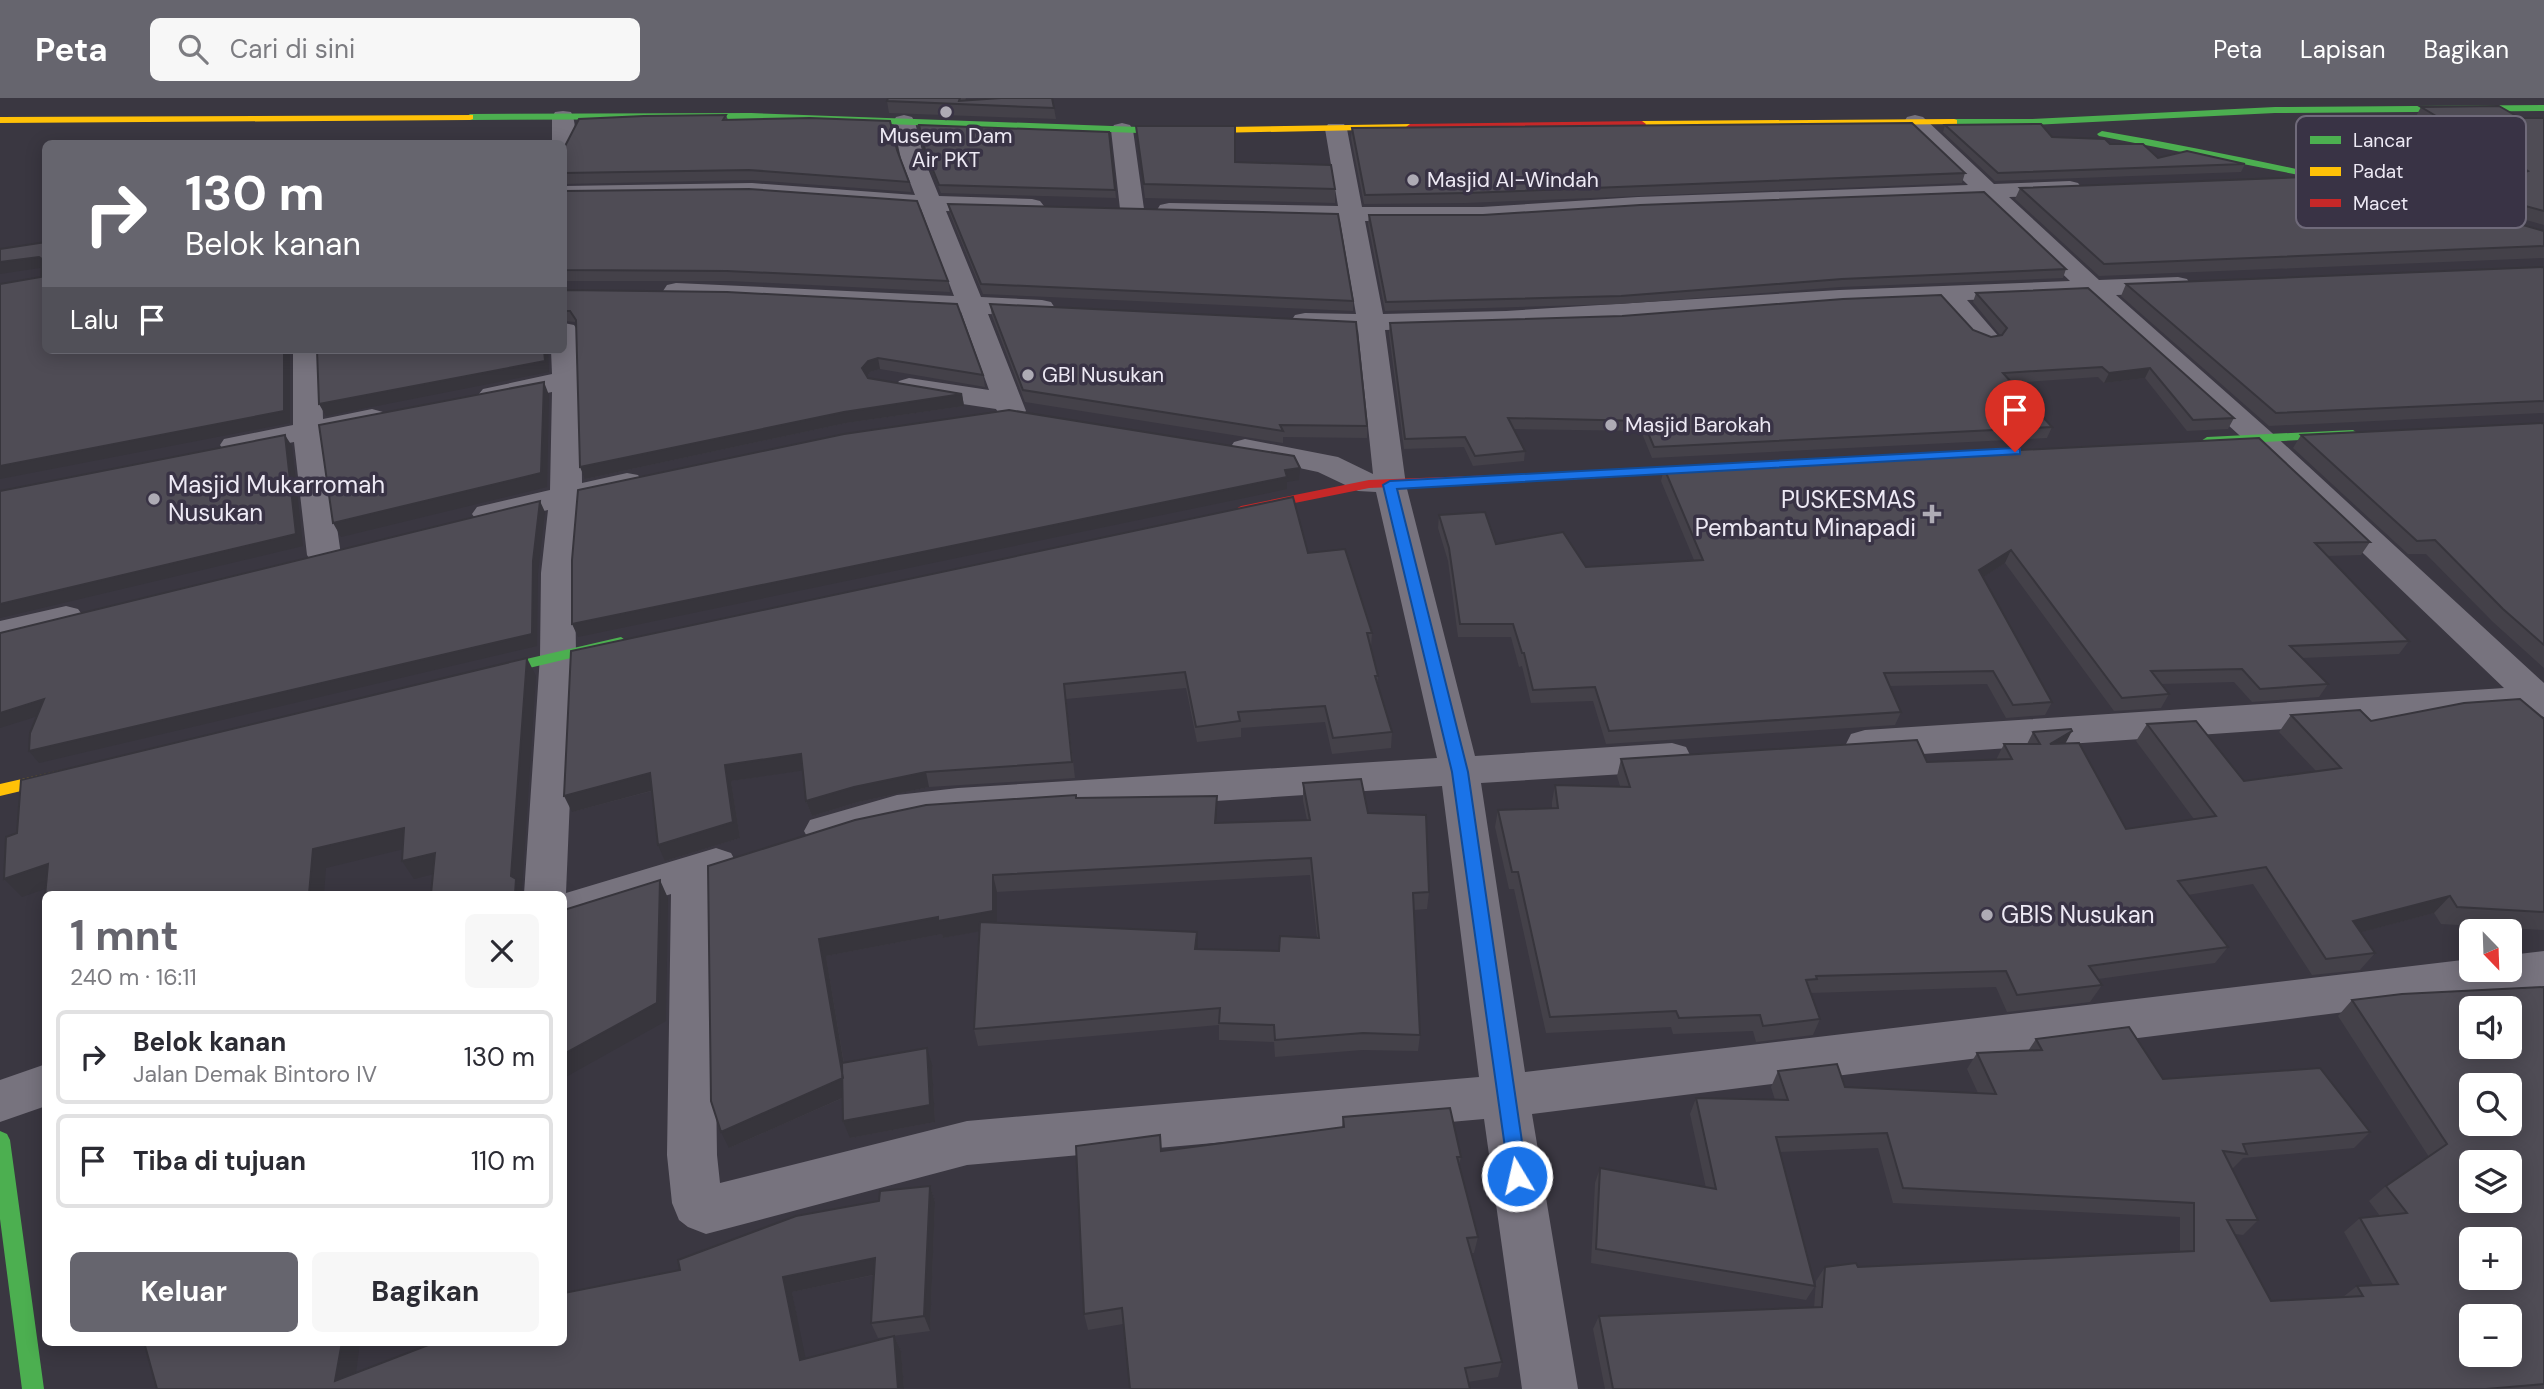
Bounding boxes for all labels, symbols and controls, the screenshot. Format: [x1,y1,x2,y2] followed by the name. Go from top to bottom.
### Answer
[150,18,640,81] search box
[35,28,108,71] text: Peta
[174,30,212,68] icon: search
[230,32,355,66] text: Cari di sini
[2213,34,2262,65] text: Peta
[2300,34,2385,65] text: Lapisan
[2423,34,2509,65] text: Bagikan
[938,104,954,120] marker: Museum Dam Air PKT
[2296,116,2526,228] legend
[879,122,1013,174] place label: Museum Dam Air PKT
[2353,128,2413,153] text: Lancar
[2353,159,2403,184] text: Padat
[185,161,325,225] text: 130 m
[1427,166,1599,194] place label: Masjid Al-Windah
[70,168,161,259] icon: right
[1405,172,1421,188] marker: Masjid Al-Windah
[2353,191,2408,216] text: Macet
[185,223,361,265] text: Belok kanan
[133,301,171,339] icon: arrive
[70,303,119,337] text: Lalu
[1042,361,1164,389] place label: GBI Nusukan
[1020,367,1036,383] marker: GBI Nusukan
[1985,380,2045,452] pin
[1996,391,2034,429] icon: arrive
[1625,411,1771,439] place label: Masjid Barokah
[1603,417,1619,433] marker: Masjid Barokah
[168,469,385,528] place label: Masjid Mukarromah Nusukan
[1695,484,1916,543] place label: PUSKESMAS Pembantu Minapadi
[146,491,162,507] marker: Masjid Mukarromah Nusukan
[1922,504,1942,524] marker: PUSKESMAS Pembantu Minapadi
[2001,899,2155,930] place label: GBIS Nusukan
[1979,907,1995,923] marker: GBIS Nusukan
[70,908,179,963] text: 1 mnt
[465,914,539,988] button: close
[2459,919,2522,982] north arrow
[2459,919,2522,1367] map controls
[70,962,197,992] text: 240 m · 16:11
[2459,996,2522,1059] button: sound
[133,1025,286,1059] text: Belok kanan
[74,1038,112,1076] icon: right
[464,1040,535,1074] text: 130 m
[133,1059,377,1089] text: Jalan Demak Bintoro IV
[2459,1073,2522,1136] button: search
[1480,1139,1554,1213] position arrow
[74,1142,112,1180] icon: arrive
[133,1144,306,1178] text: Tiba di tujuan
[471,1144,535,1178] text: 110 m
[2459,1150,2522,1213] button: layers
[2459,1227,2522,1290] button: +
[70,1252,298,1332] button: Keluar
[312,1252,539,1332] button: Bagikan
[2459,1304,2522,1367] button: −

